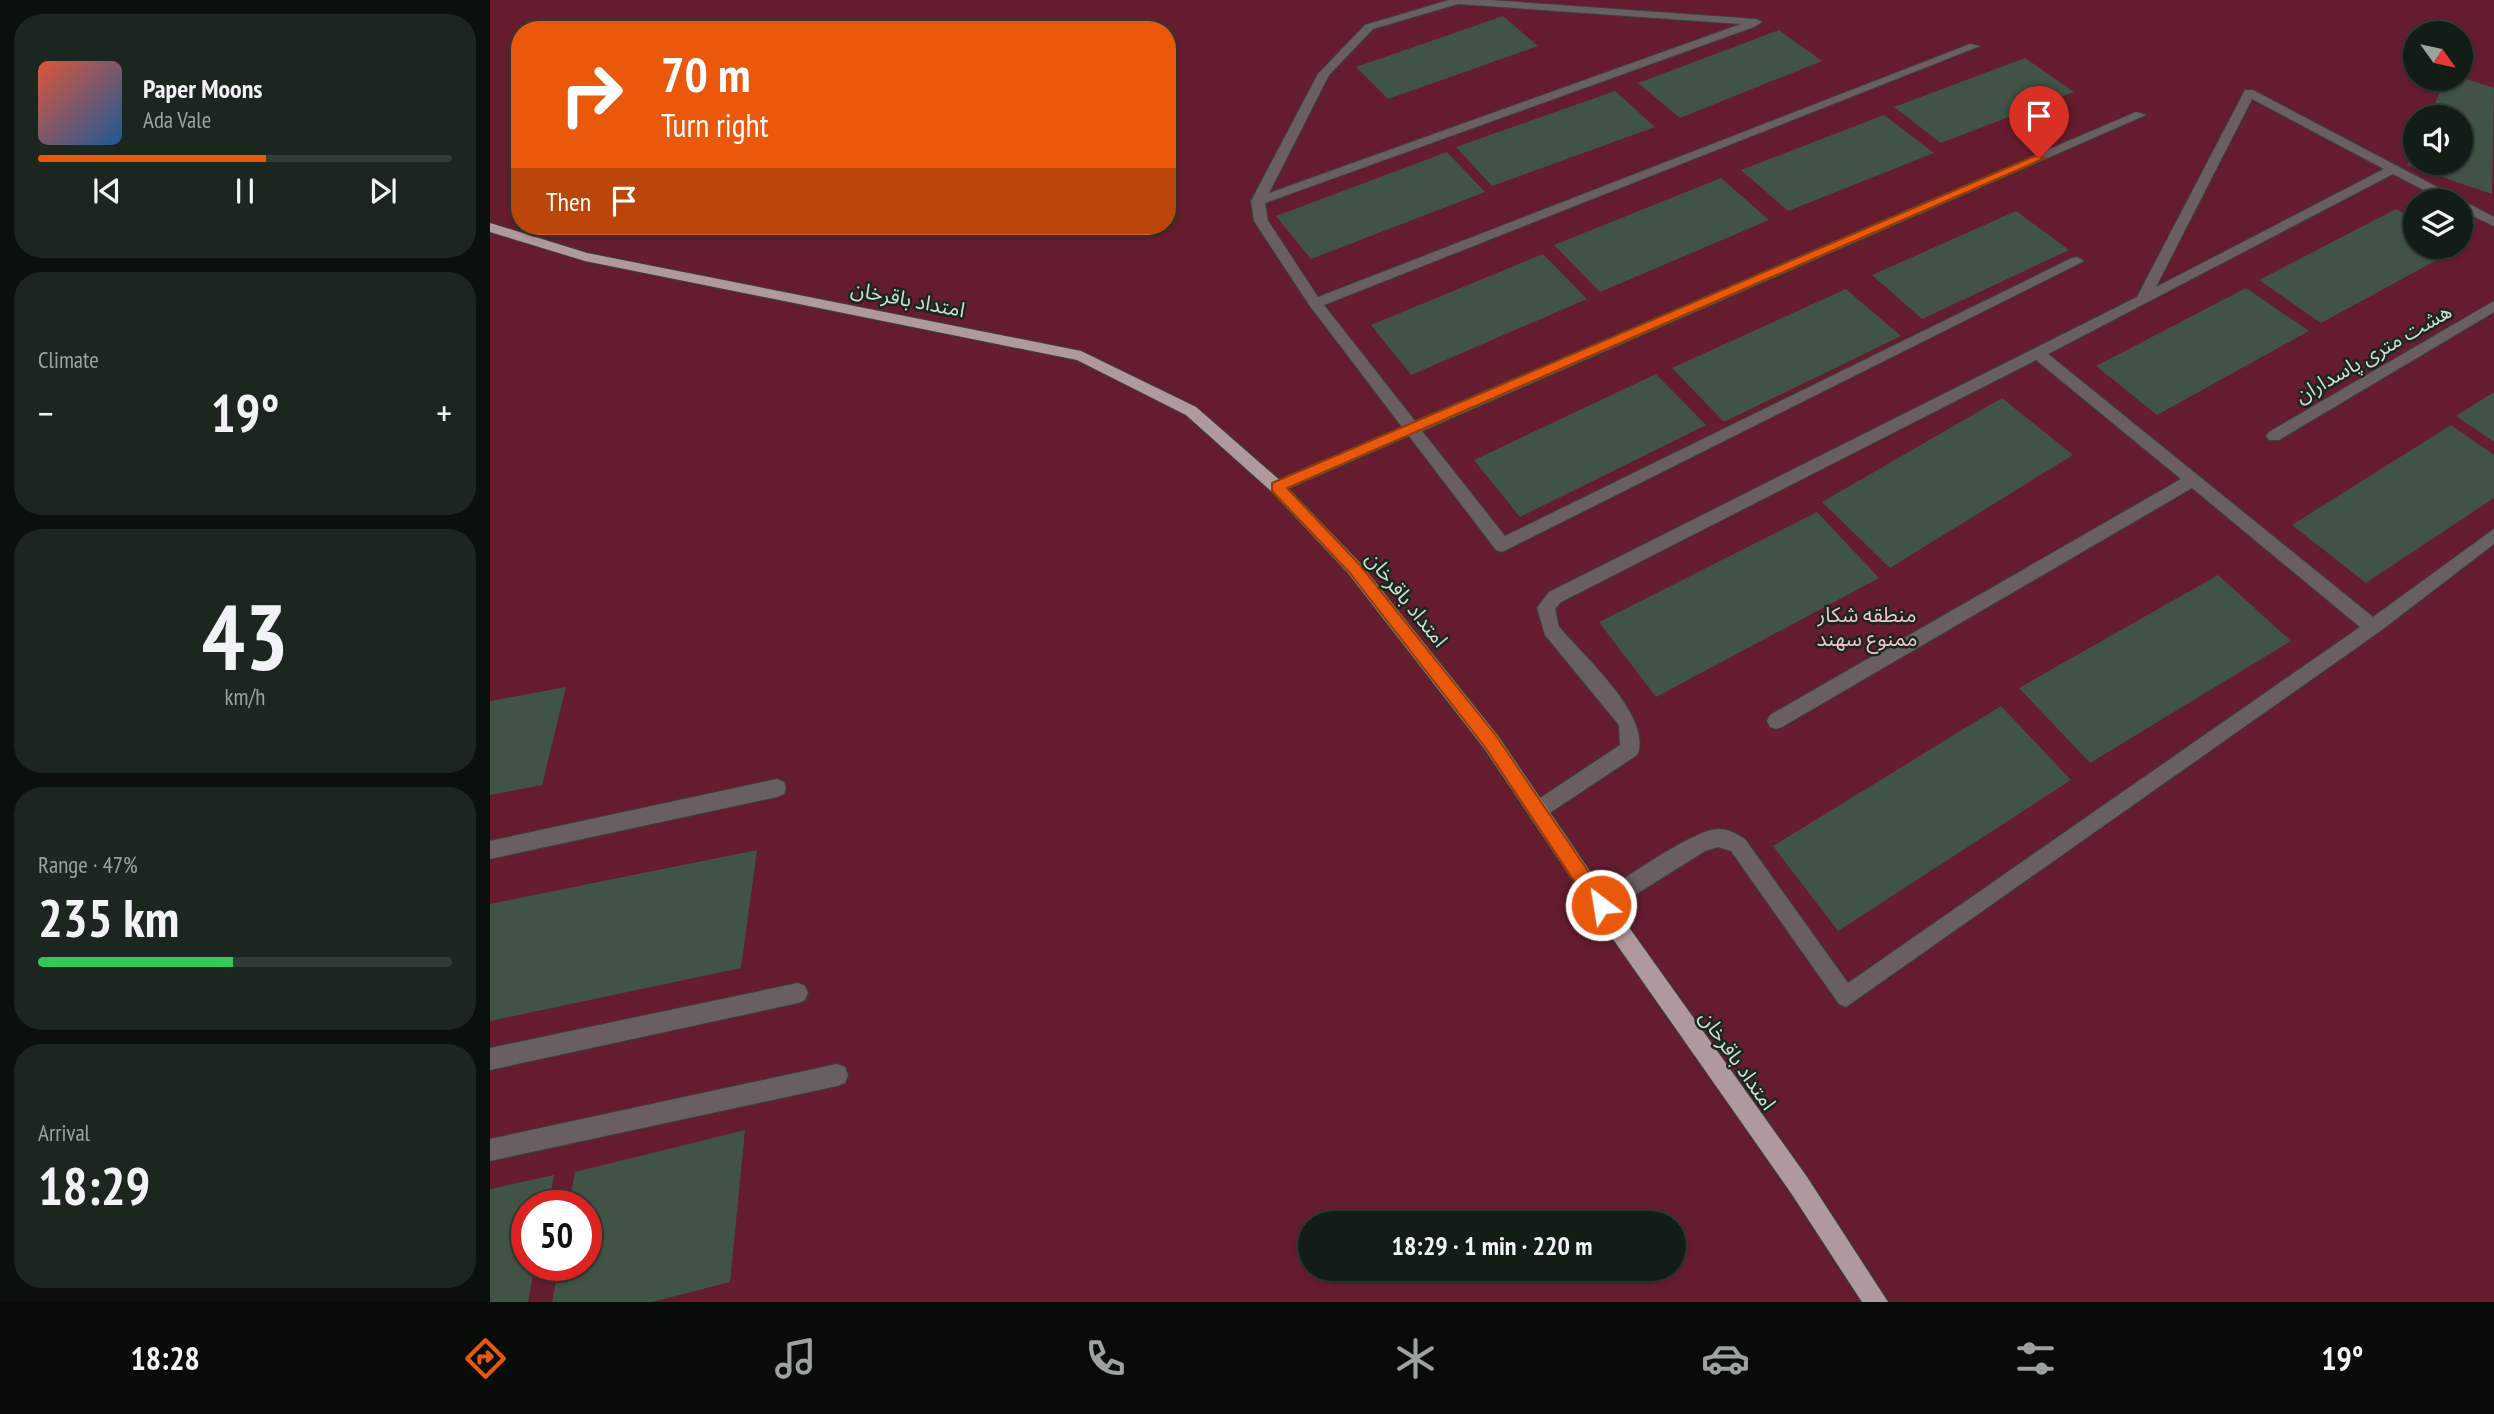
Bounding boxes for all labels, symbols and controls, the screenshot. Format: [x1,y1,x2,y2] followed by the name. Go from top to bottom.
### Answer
[2403,21,2473,91] north arrow
[2403,21,2473,259] map controls
[661,42,750,106] text: 70 m
[546,49,637,140] icon: right
[143,72,262,105] text: Paper Moons
[2009,86,2069,158] pin
[2020,97,2058,135] icon: arrive
[661,104,769,146] text: Turn right
[143,105,211,134] text: Ada Vale
[2403,105,2473,175] button: sound
[88,172,126,210] icon: previous
[226,172,264,210] icon: pause
[364,172,402,210] icon: next
[605,182,643,220] icon: arrive
[546,185,591,218] text: Then
[2403,189,2473,259] button: layers
[848,275,968,323] street label: امتداد باقرخان
[2290,297,2456,409] street label: هشت متری پاسداران
[38,345,99,374] text: Climate
[211,379,279,446] text: 19°
[38,388,54,437] text: −
[436,388,452,437] text: +
[1360,545,1454,653] street label: امتداد باقرخان
[202,577,289,695] text: 43
[1816,601,1917,654] park label: منطقه شکار ممنوع سهند
[225,682,265,711] text: km/h
[38,850,138,879] text: Range · 47%
[1564,868,1638,942] position arrow
[38,884,179,951] text: 235 km
[1694,1005,1782,1115] street label: امتداد باقرخان
[38,1118,90,1147] text: Arrival
[38,1152,150,1219] text: 18:29
[511,1190,602,1281] speed limit sign: 50
[1392,1229,1592,1262] text: 18:29 · 1 min · 220 m
[461,1334,510,1383] icon: directions
[771,1334,820,1383] icon: music
[1081,1334,1130,1383] icon: phone
[1391,1334,1440,1383] icon: climate
[1701,1334,1750,1383] icon: car
[2011,1334,2060,1383] icon: filters
[131,1337,200,1379] text: 18:28
[2321,1337,2363,1379] text: 19°

